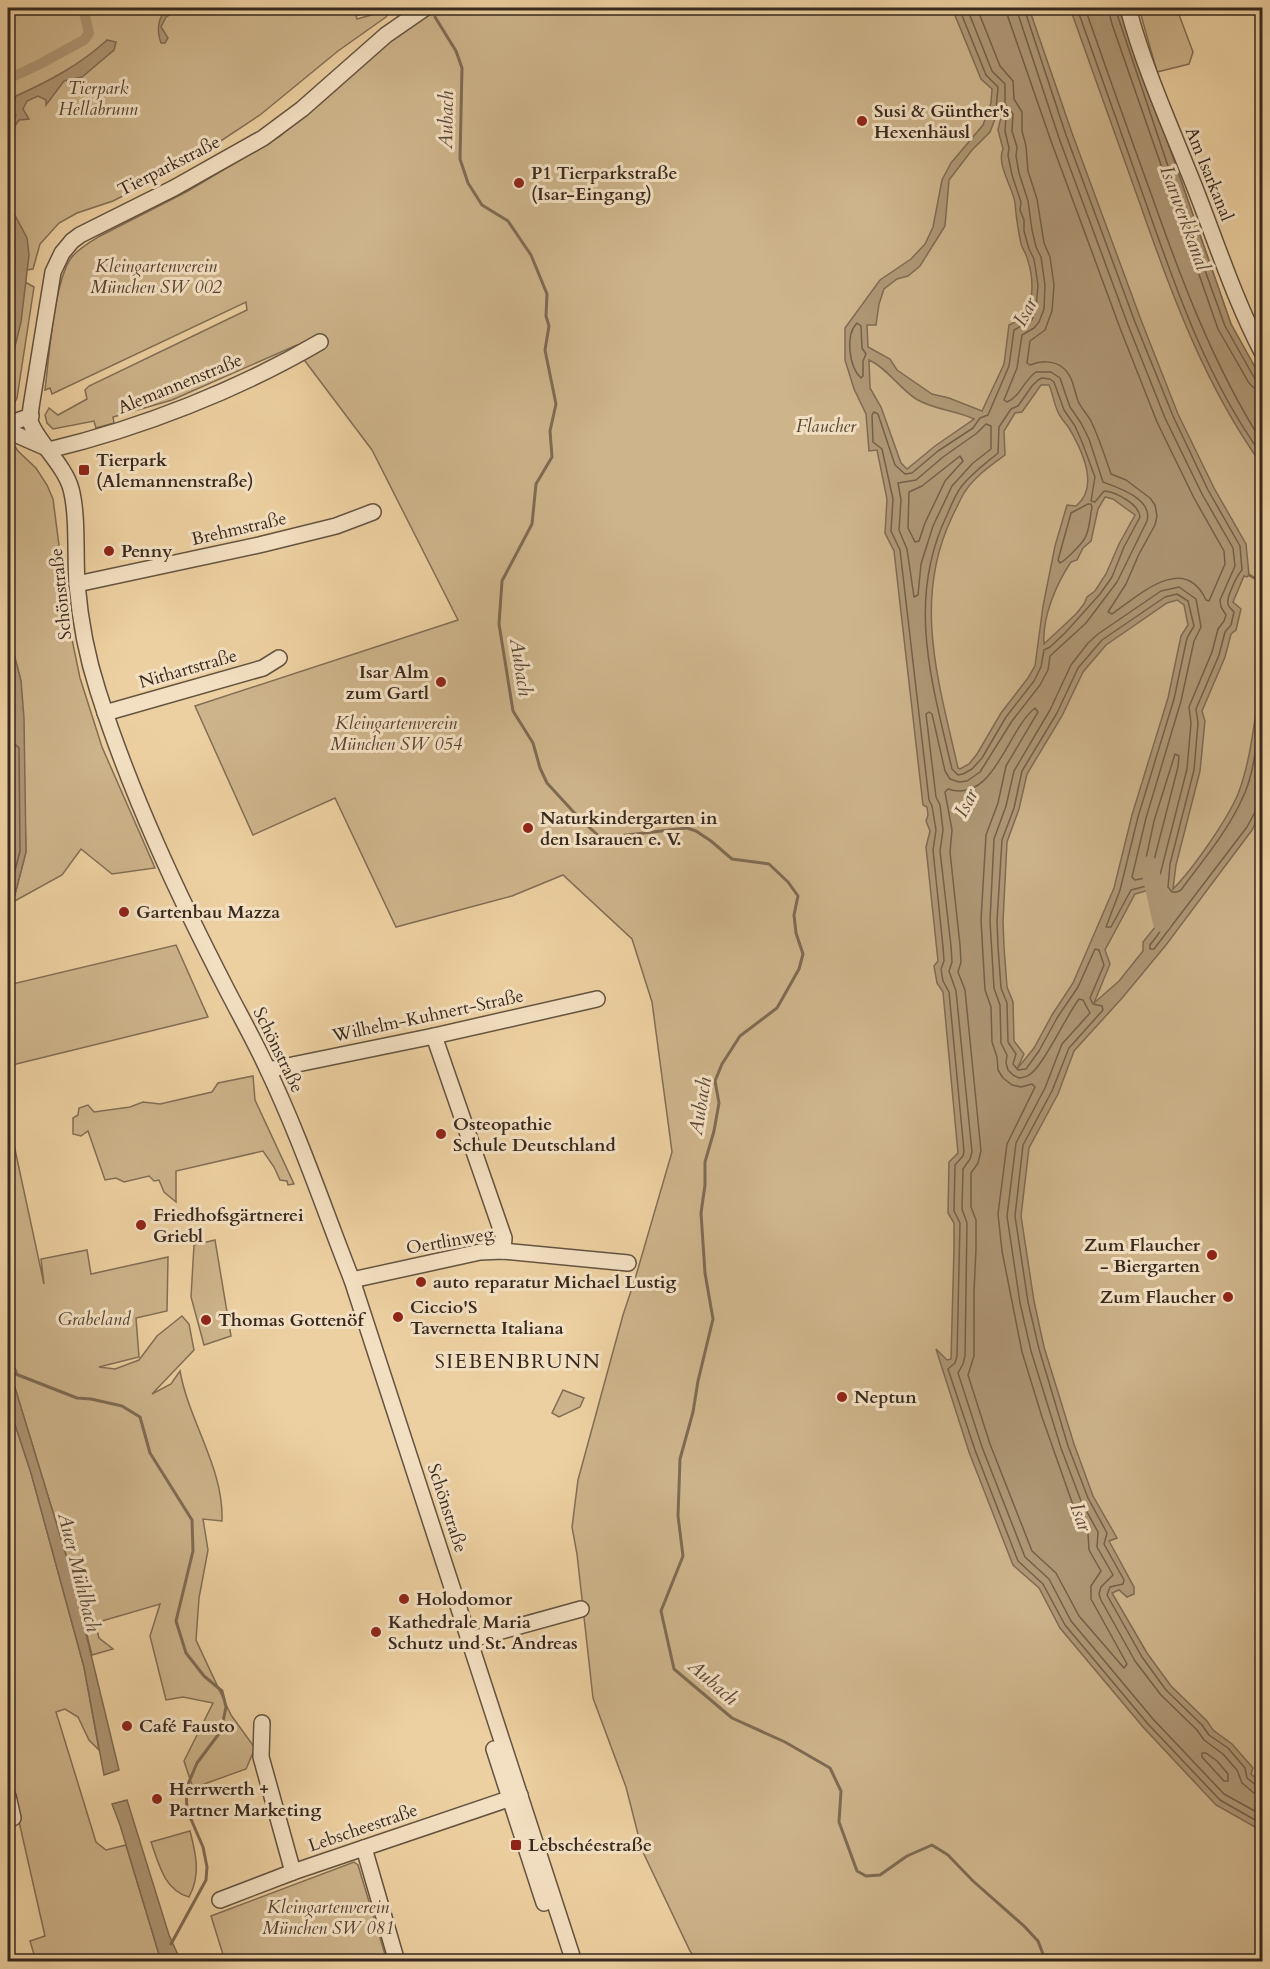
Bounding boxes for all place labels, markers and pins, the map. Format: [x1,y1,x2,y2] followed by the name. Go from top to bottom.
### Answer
[874,99,1009,145] place label: Susi & Günther's Hexenhäusl
[855,114,869,128] marker: Susi & Günther's Hexenhäusl
[531,161,677,207] place label: P1 Tierparkstraße (Isar-Eingang)
[512,176,526,190] marker: P1 Tierparkstraße (Isar-Eingang)
[96,448,254,494] place label: Tierpark (Alemannenstraße)
[77,463,91,477] marker: Tierpark (Alemannenstraße)
[121,539,173,564] place label: Penny
[102,544,116,558] marker: Penny
[346,660,429,706] place label: Isar Alm zum Gartl
[434,675,448,689] marker: Isar Alm zum Gartl
[540,806,718,852] place label: Naturkindergarten in den Isarauen e. V.
[521,821,535,835] marker: Naturkindergarten in den Isarauen e. V.
[136,900,280,925] place label: Gartenbau Mazza
[117,905,131,919] marker: Gartenbau Mazza
[453,1112,617,1158] place label: Osteopathie Schule Deutschland
[434,1127,448,1141] marker: Osteopathie Schule Deutschland
[153,1203,304,1249] place label: Friedhofsgärtnerei Griebl
[134,1218,148,1232] marker: Friedhofsgärtnerei Griebl
[1084,1233,1201,1279] place label: Zum Flaucher - Biergarten
[1205,1248,1219,1262] marker: Zum Flaucher - Biergarten
[433,1270,676,1295] place label: auto reparatur Michael Lustig
[414,1275,428,1289] marker: auto reparatur Michael Lustig
[1100,1285,1217,1310] place label: Zum Flaucher
[1221,1290,1235,1304] marker: Zum Flaucher
[410,1295,564,1341] place label: Ciccio'S Tavernetta Italiana
[218,1308,366,1333] place label: Thomas Gottenöf
[391,1310,405,1324] marker: Ciccio'S Tavernetta Italiana
[199,1313,213,1327] marker: Thomas Gottenöf
[854,1385,917,1410] place label: Neptun
[835,1390,849,1404] marker: Neptun
[416,1587,513,1612] place label: Holodomor
[397,1592,411,1606] marker: Holodomor
[388,1610,578,1656] place label: Kathedrale Maria Schutz und St. Andreas
[369,1625,383,1639] marker: Kathedrale Maria Schutz und St. Andreas
[139,1714,235,1739] place label: Café Fausto
[120,1719,134,1733] marker: Café Fausto
[169,1777,321,1823] place label: Herrwerth + Partner Marketing
[150,1792,164,1806] marker: Herrwerth + Partner Marketing
[528,1833,652,1858] place label: Lebschéestraße
[509,1838,523,1852] marker: Lebschéestraße

